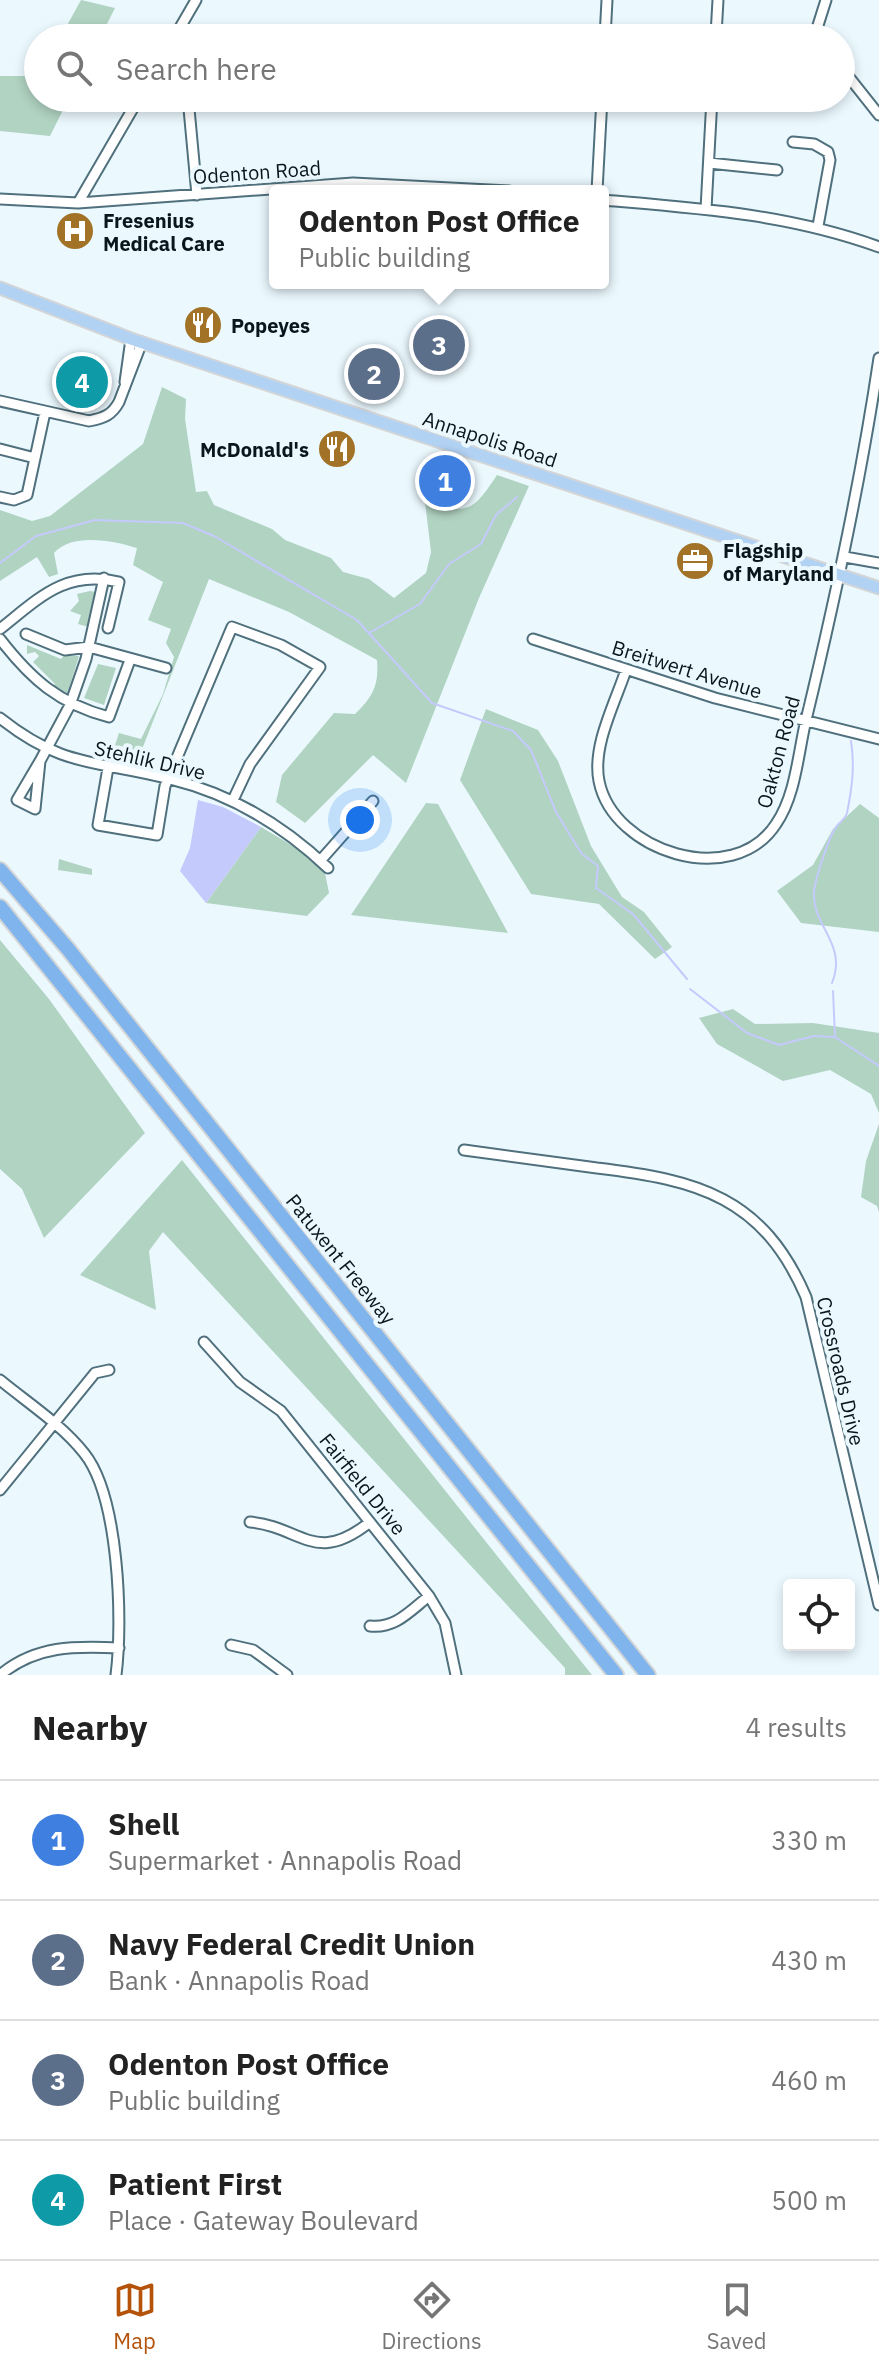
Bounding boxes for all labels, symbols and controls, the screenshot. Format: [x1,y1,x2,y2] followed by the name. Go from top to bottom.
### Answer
[24,24,855,112] search box
[52,46,96,90] icon: search
[116,49,277,88] text: Search here
[192,154,322,190] street label: Odenton Road
[269,185,609,289] popup
[298,201,580,240] text: Odenton Post Office
[103,207,225,257] place label: Fresenius Medical Care
[54,210,96,252] hospital icon: Fresenius Medical Care
[298,240,470,274] text: Public building
[182,304,224,346] restaurant icon: Popeyes
[231,312,310,339] place label: Popeyes
[413,315,465,375] pin: 3
[348,344,400,404] pin: 2
[56,352,108,412] pin: 4
[419,405,561,473] street label: Annapolis Road
[316,428,358,470] restaurant icon: McDonald's
[200,436,309,463] place label: McDonald's
[419,451,471,511] pin: 1
[723,537,834,587] place label: Flagship of Maryland
[674,540,716,582] office icon: Flagship of Maryland
[609,633,765,705] street label: Breitwert Avenue
[750,693,806,811] street label: Oakton Road
[92,734,208,786] street label: Stehlik Drive
[340,800,380,840] your location
[280,1188,402,1330] street label: Patuxent Freeway
[811,1294,871,1448] street label: Crossroads Drive
[313,1427,413,1541] street label: Fairfield Drive
[783,1579,855,1651] map controls
[783,1579,855,1651] button: locate
[32,1705,147,1749] text: Nearby
[745,1710,847,1744] text: 4 results
[108,1804,179,1843] text: Shell
[50,1823,66,1857] text: 1
[771,1823,847,1857] text: 330 m
[108,1843,462,1877] text: Supermarket · Annapolis Road
[108,1924,475,1963] text: Navy Federal Credit Union
[50,1943,66,1977] text: 2
[771,1943,847,1977] text: 430 m
[108,1963,370,1997] text: Bank · Annapolis Road
[108,2044,389,2083] text: Odenton Post Office
[50,2063,66,2097] text: 3
[771,2063,847,2097] text: 460 m
[108,2083,280,2117] text: Public building
[108,2164,282,2203] text: Patient First
[50,2183,66,2217] text: 4
[771,2183,847,2217] text: 500 m
[108,2203,419,2237] text: Place · Gateway Boulevard
[113,2278,157,2355] tab: Map
[382,2278,482,2355] tab: Directions
[707,2278,766,2355] tab: Saved

